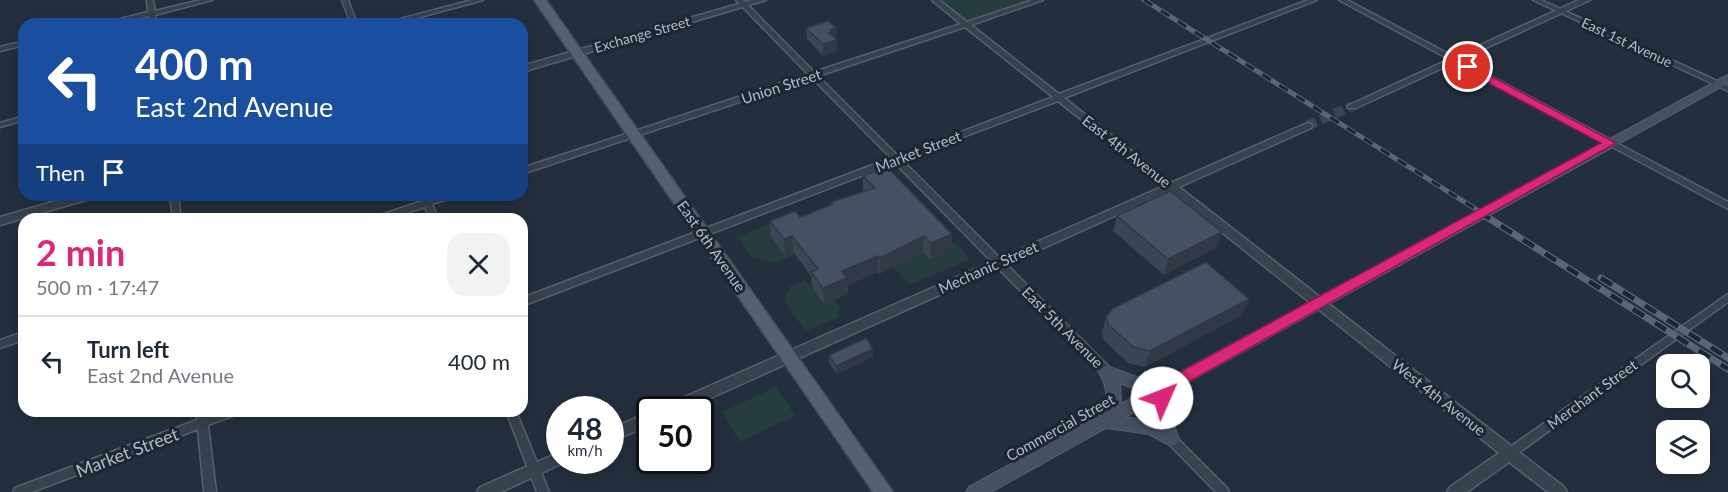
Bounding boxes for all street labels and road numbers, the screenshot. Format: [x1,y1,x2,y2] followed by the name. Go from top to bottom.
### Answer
[592,12,692,56] street label: Exchange Street
[1579,14,1675,70] street label: East 1st Avenue
[739,64,824,107] street label: Union Street
[1079,111,1175,191] street label: East 4th Avenue
[873,126,964,176] street label: Market Street
[674,197,750,295] street label: East 6th Avenue
[935,237,1041,297] street label: Mechanic Street
[1019,283,1107,371] street label: East 5th Avenue
[1389,355,1489,439] street label: West 4th Avenue
[1544,355,1641,433] street label: Merchant Street
[1003,389,1118,464] street label: Commercial Street
[72,422,182,482] street label: Market Street

